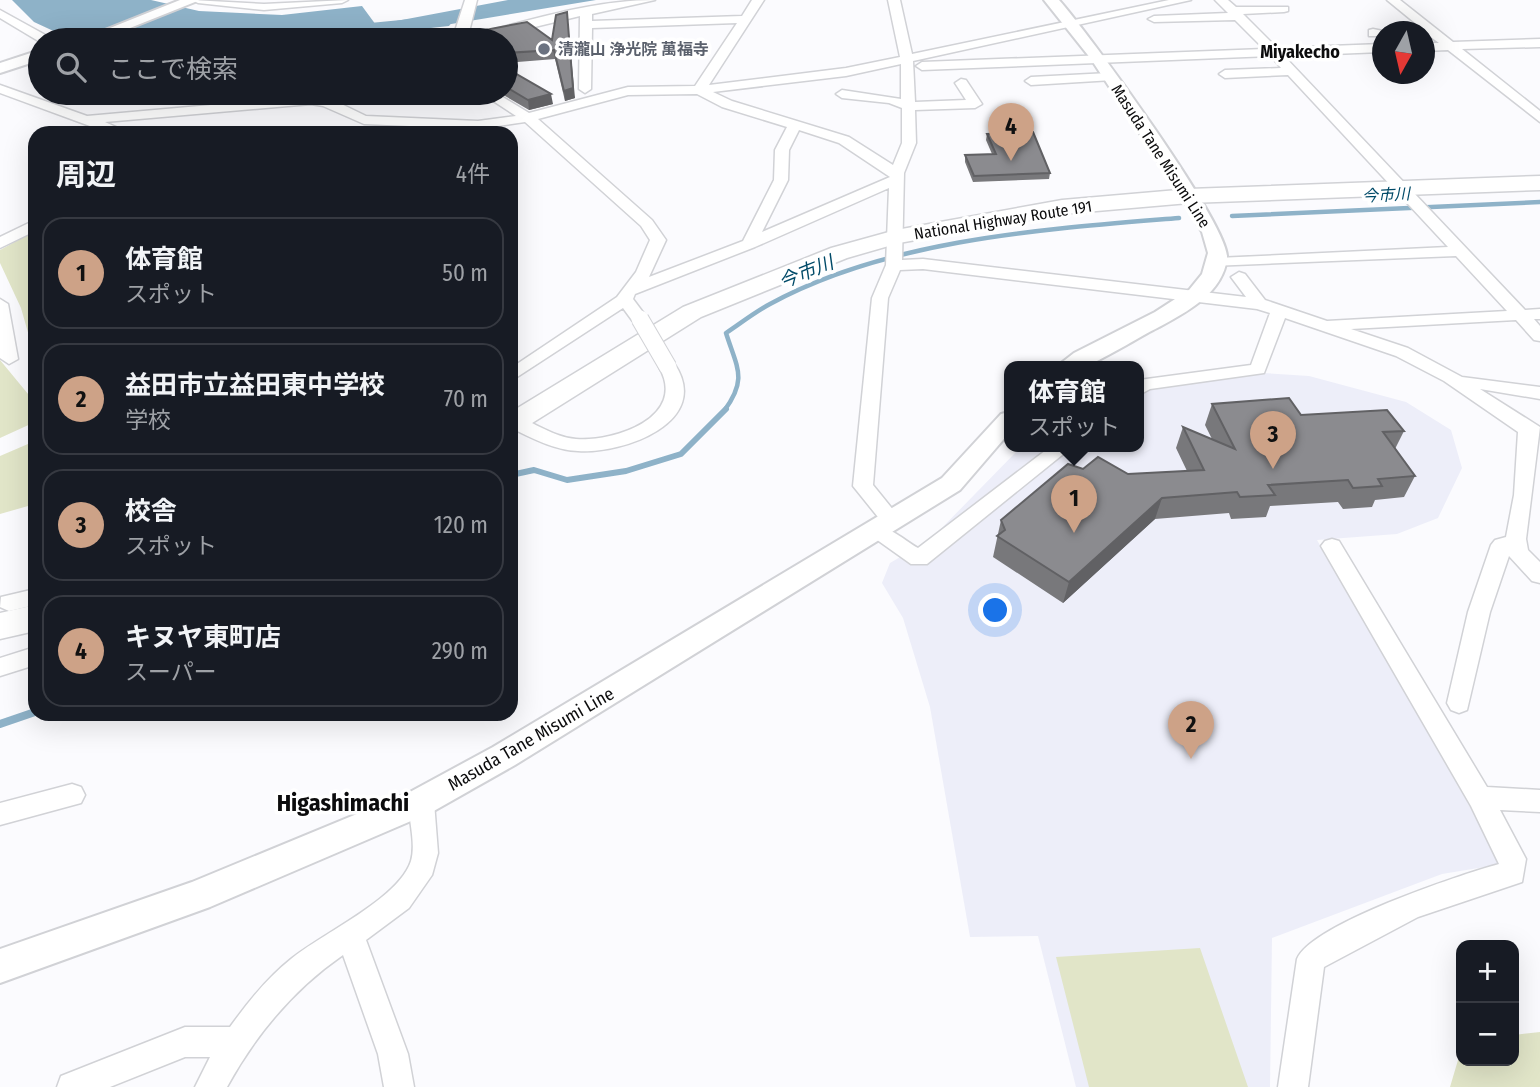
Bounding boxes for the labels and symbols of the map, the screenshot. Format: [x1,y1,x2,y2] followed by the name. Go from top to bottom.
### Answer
[1372,21,1435,84] north arrow
[558,40,709,59] place label: 清瀧山 浄光院 萬福寺
[536,41,552,57] marker: 清瀧山 浄光院 萬福寺
[1260,41,1340,63] district label: Miyakecho
[1108,81,1215,231] street label: Masuda Tane Misumi Line
[988,103,1034,161] pin: 4
[1362,184,1412,206] water label: 今市川
[913,197,1093,243] street label: National Highway Route 191
[775,250,839,293] water label: 今市川
[1250,411,1296,469] pin: 3
[1051,475,1097,533] pin: 1
[978,593,1012,627] your location
[444,682,618,796] street label: Masuda Tane Misumi Line
[1168,701,1214,759] pin: 2
[277,789,409,817] district label: Higashimachi

